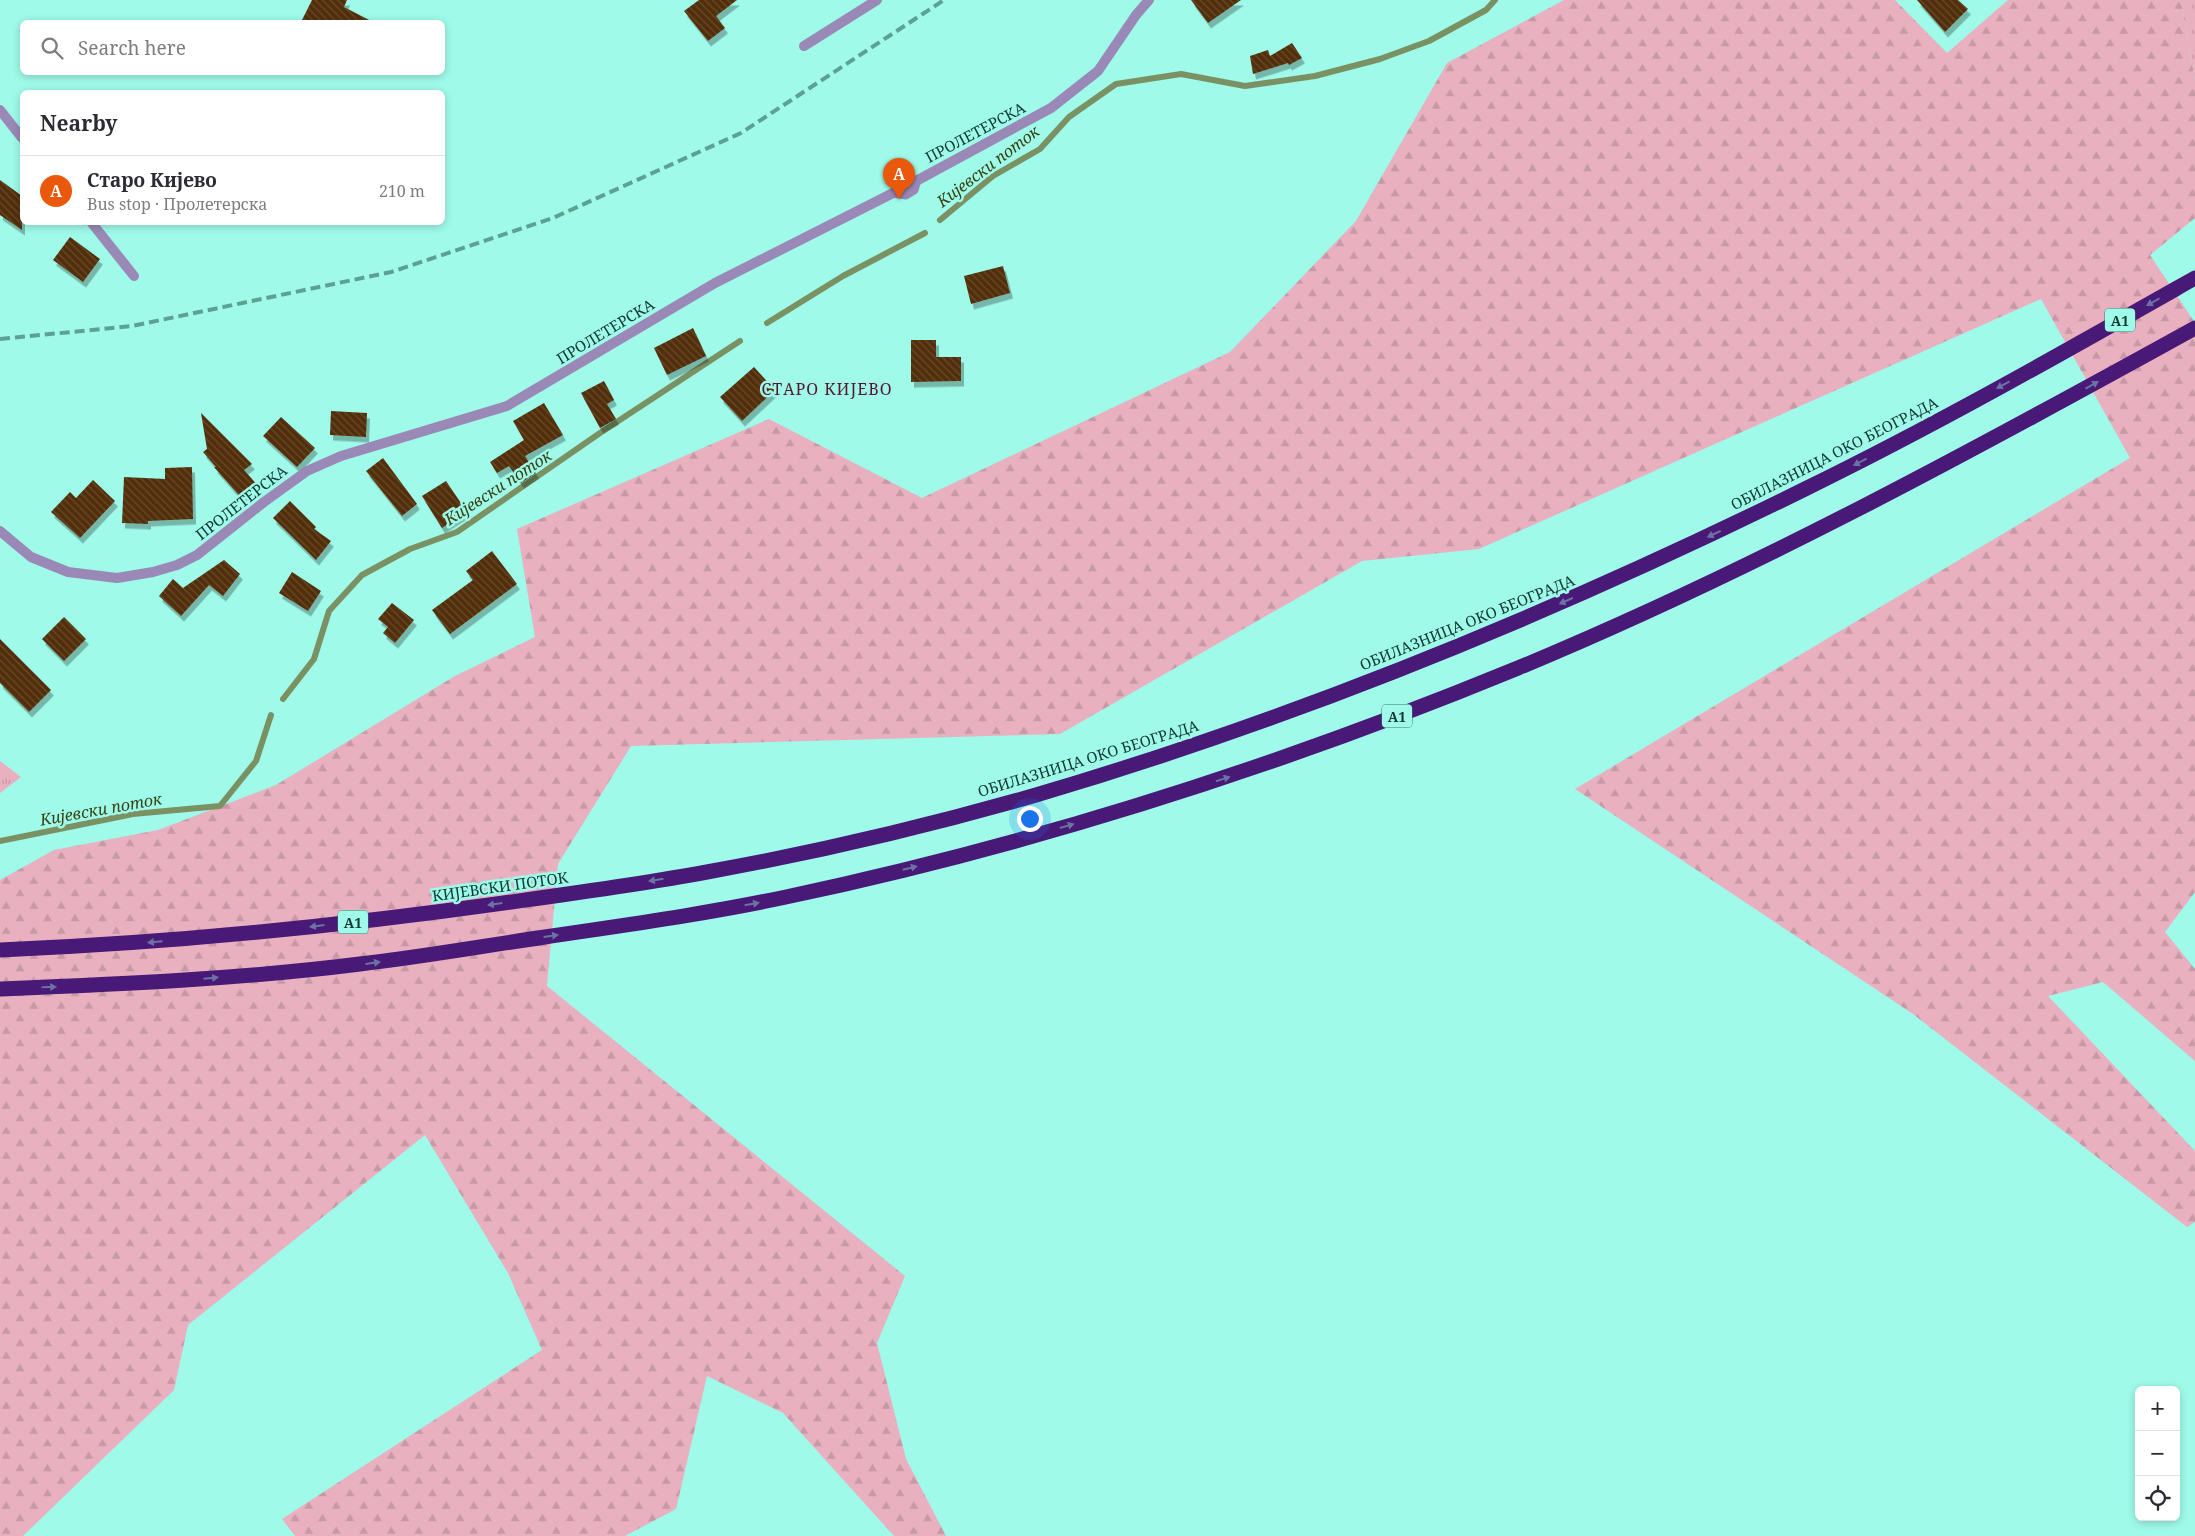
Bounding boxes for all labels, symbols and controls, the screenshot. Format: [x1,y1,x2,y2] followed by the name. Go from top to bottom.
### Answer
[20,20,445,75] search box
[38,34,66,62] icon: search
[78,35,186,61] text: Search here
[921,97,1029,167] street label: ПРОЛЕТЕРСКА
[40,109,118,137] text: Nearby
[931,120,1045,213] water label: Кијевски поток
[883,158,915,199] pin: A
[87,167,217,193] text: Старо Кијево
[50,180,62,202] text: A
[379,180,425,202] text: 210 m
[87,193,267,215] text: Bus stop · Пролетерска
[552,294,658,368] street label: ПРОЛЕТЕРСКА
[2145,298,2160,306] one-way arrow
[2105,308,2135,332] road number: A1
[761,378,893,400] district label: СТАРО КИЈЕВО
[1996,381,2010,389] one-way arrow
[2085,381,2099,389] one-way arrow
[1727,392,1941,514] street label: ОБИЛАЗНИЦА ОКО БЕОГРАДА
[439,444,556,530] water label: Кијевски поток
[1852,458,1867,466] one-way arrow
[191,460,291,544] street label: ПРОЛЕТЕРСКА
[1707,530,1721,538] one-way arrow
[1357,569,1578,674] street label: ОБИЛАЗНИЦА ОКО БЕОГРАДА
[1559,597,1573,605] one-way arrow
[1382,704,1412,728] road number: A1
[975,715,1201,801] street label: ОБИЛАЗНИЦА ОКО БЕОГРАДА
[1215,774,1230,782] one-way arrow
[37,787,165,831] water label: Кијевски поток
[1017,806,1043,832] your location
[1060,822,1075,830] one-way arrow
[903,864,918,872] one-way arrow
[431,867,570,905] street label: КИЈЕВСКИ ПОТОК
[648,877,664,885] one-way arrow
[744,899,760,907] one-way arrow
[487,900,503,908] one-way arrow
[338,910,368,934] road number: A1
[309,922,325,930] one-way arrow
[543,932,559,940] one-way arrow
[147,939,163,947] one-way arrow
[365,958,381,966] one-way arrow
[203,974,219,982] one-way arrow
[41,983,57,991] one-way arrow
[2135,1386,2180,1521] map controls
[2135,1386,2180,1431] button: +
[2135,1431,2180,1476] button: −
[2135,1476,2180,1521] button: locate

